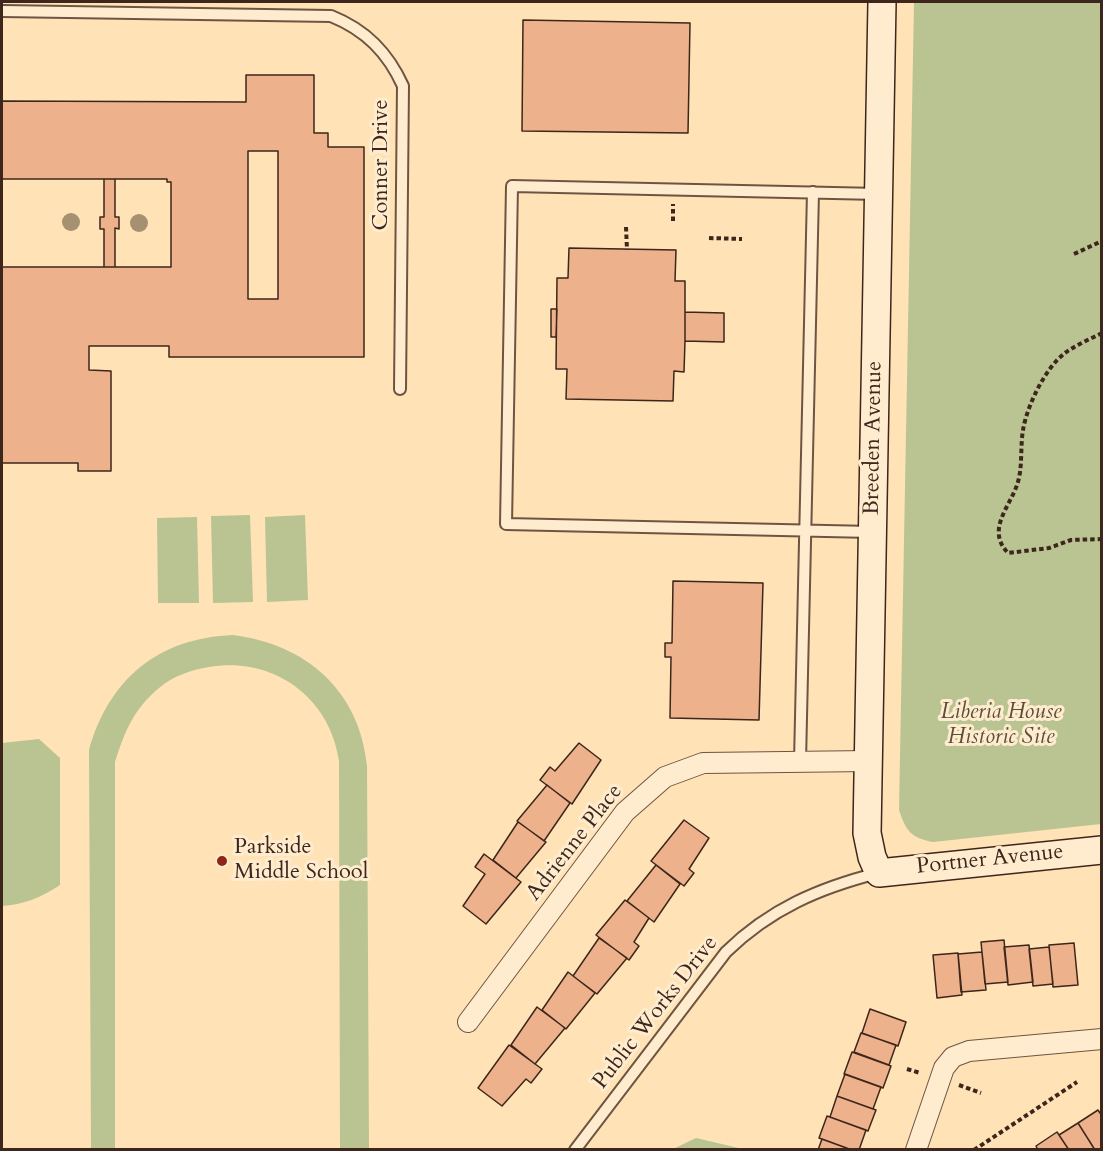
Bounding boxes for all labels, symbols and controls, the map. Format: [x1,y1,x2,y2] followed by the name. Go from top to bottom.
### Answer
[369,100,395,230] street label: Conner Drive
[859,361,889,515] street label: Breeden Avenue
[940,700,1062,752] park label: Liberia House Historic Site
[521,779,629,907] street label: Adrienne Place
[234,835,368,886] place label: Parkside Middle School
[915,839,1065,881] street label: Portner Avenue
[215,854,229,868] marker: Parkside Middle School
[588,931,724,1095] street label: Public Works Drive

